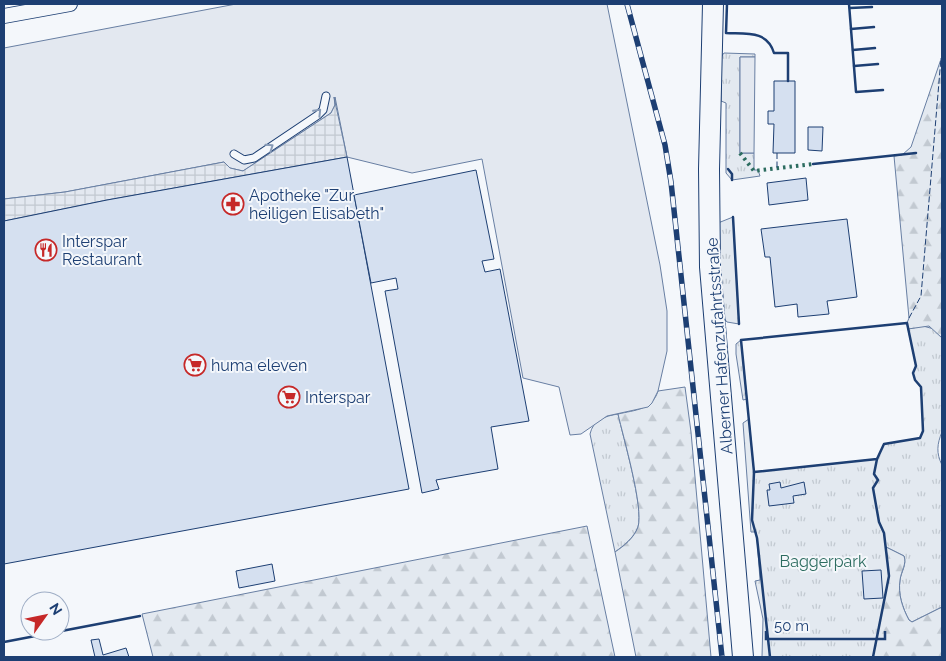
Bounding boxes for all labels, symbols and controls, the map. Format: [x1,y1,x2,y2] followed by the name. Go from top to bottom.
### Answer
[312,109,321,118] one-way arrow
[264,144,273,153] one-way arrow
[249,186,384,223] place label: Apotheke "Zur heiligen Elisabeth"
[221,192,245,216] pharmacy icon: Apotheke "Zur heiligen Elisabeth"
[62,232,142,269] place label: Interspar Restaurant
[702,237,737,455] street label: Alberner Hafenzufahrtsstraße
[34,238,58,262] restaurant icon: Interspar Restaurant
[183,353,207,377] supermarket icon: huma eleven
[211,356,307,375] place label: huma eleven
[277,385,301,409] supermarket icon: Interspar
[305,388,371,407] place label: Interspar
[780,552,867,571] park label: Baggerpark
[20,591,70,641] north arrow
[46,600,66,618] text: N
[766,608,885,640] scale bar
[774,617,809,635] text: 50 m

